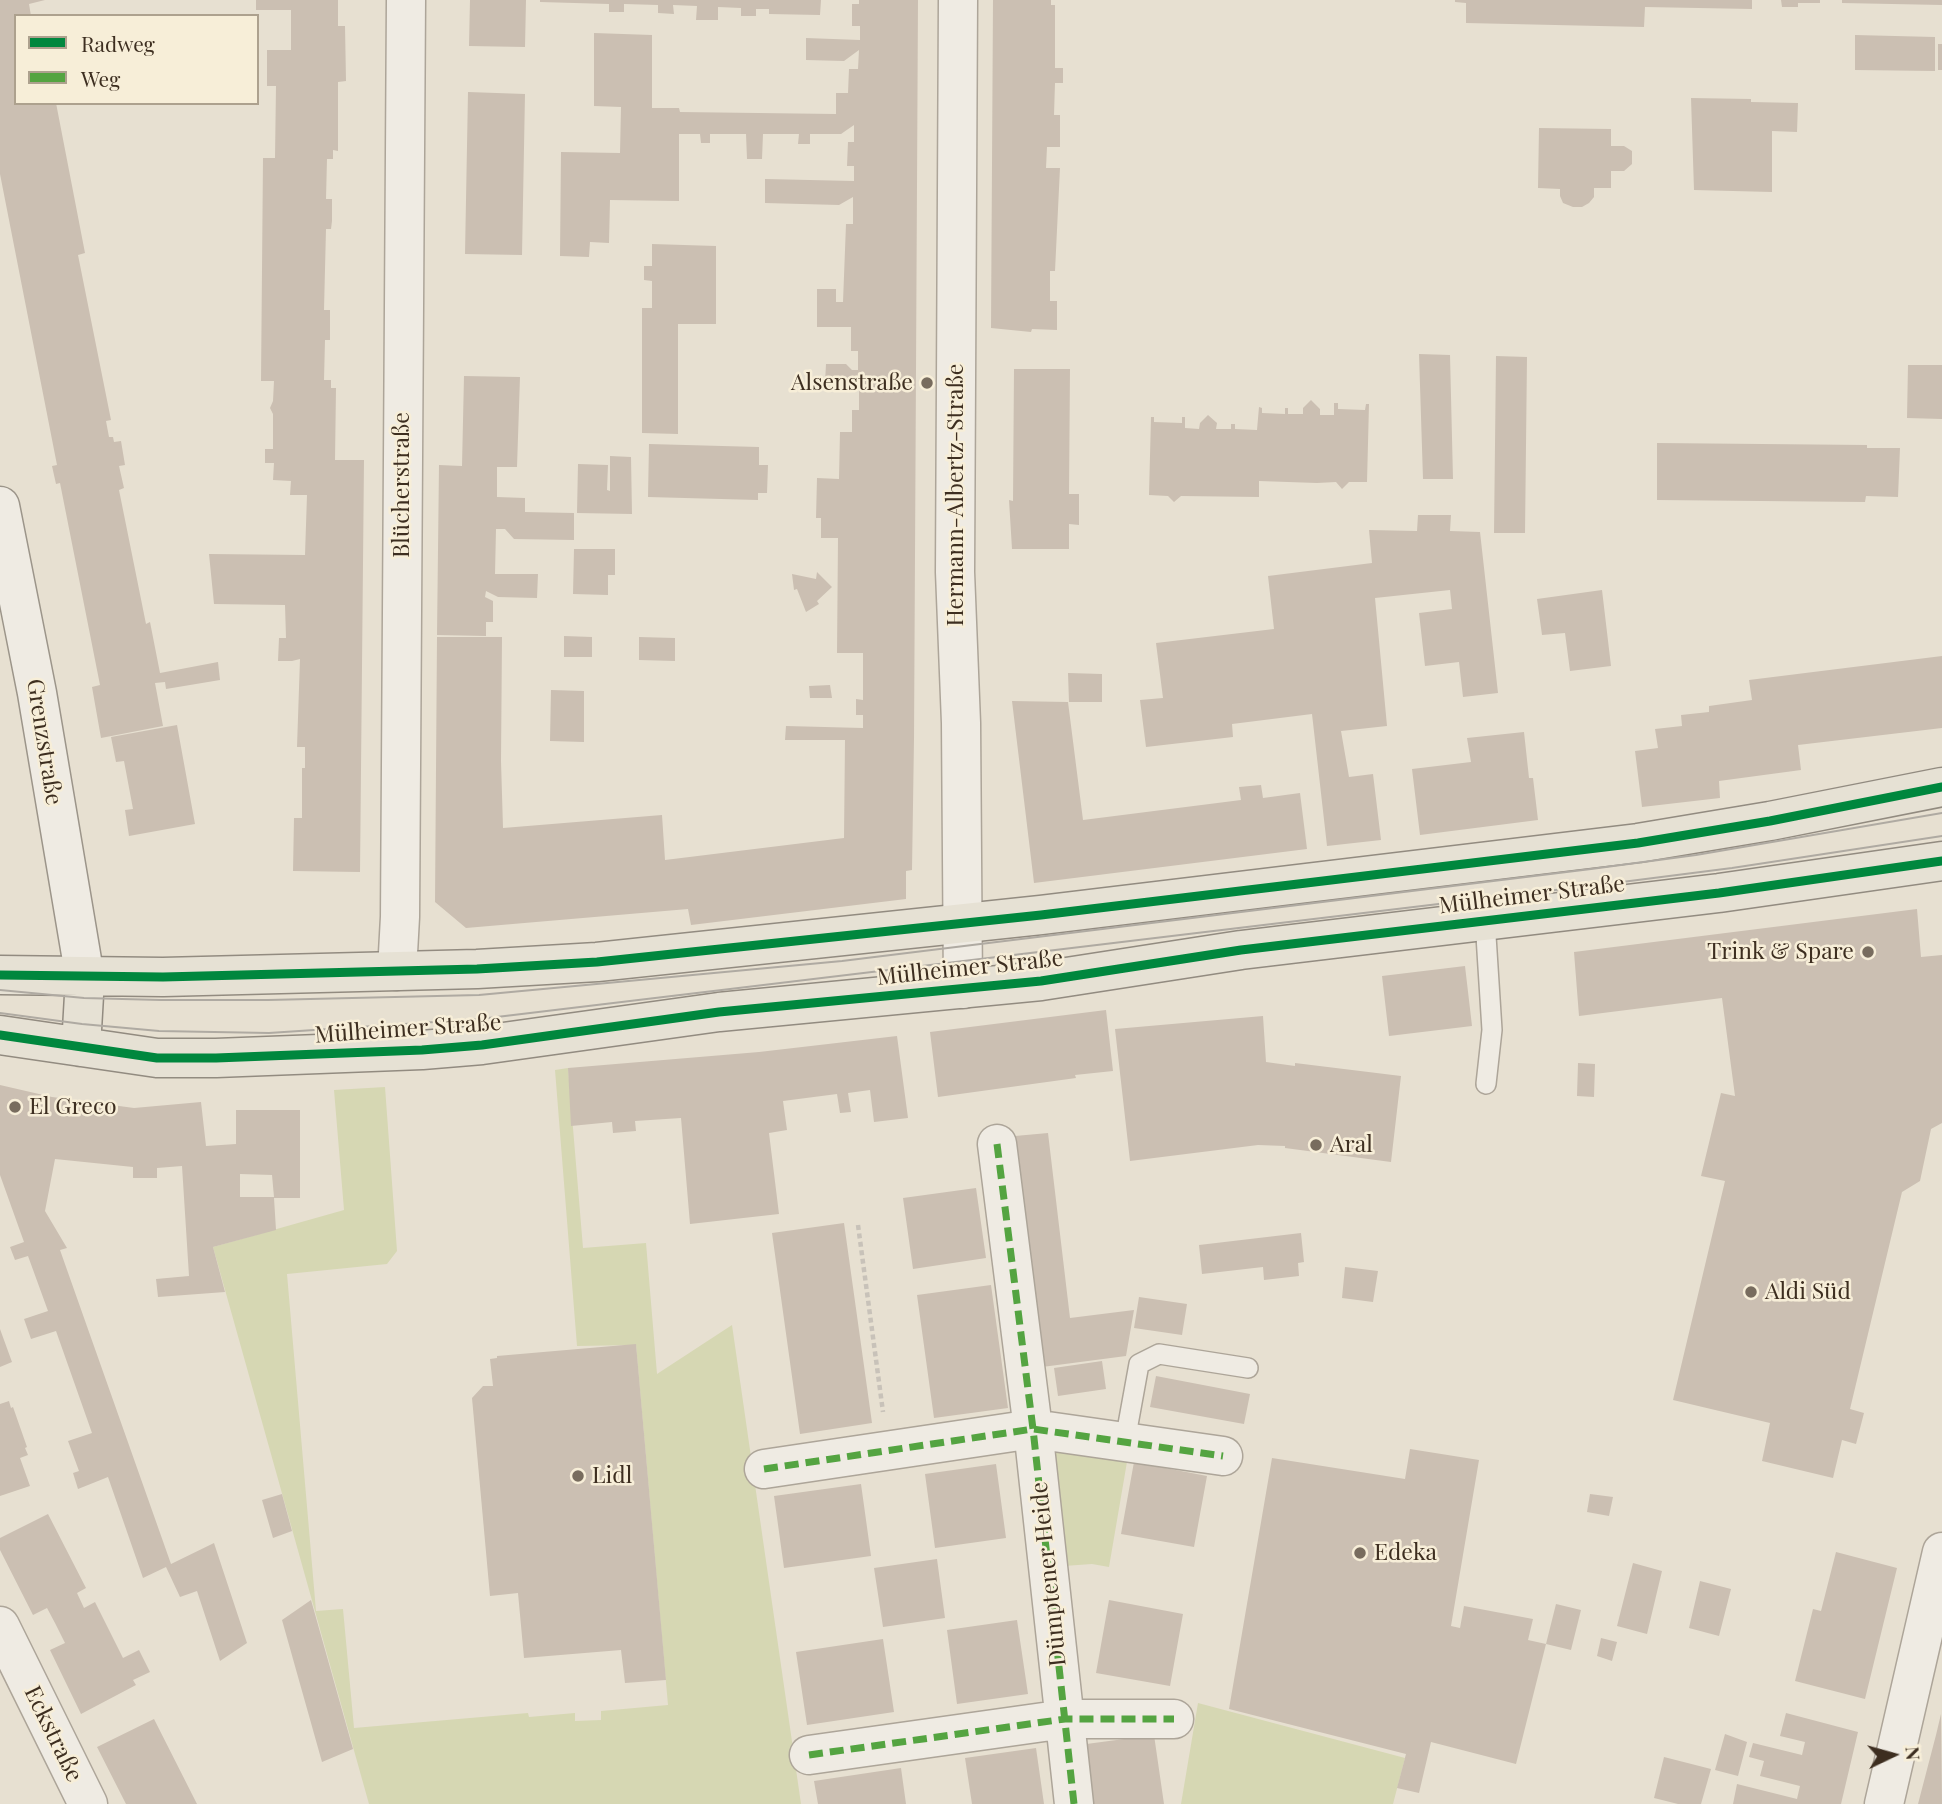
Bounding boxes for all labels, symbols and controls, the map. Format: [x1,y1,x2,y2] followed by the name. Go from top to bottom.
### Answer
[14,14,259,105] legend
[81,29,155,57] text: Radweg
[81,64,120,92] text: Weg
[942,364,970,626] street label: Hermann-Albertz-Straße
[791,369,913,397] place label: Alsenstraße
[919,375,935,391] marker: Alsenstraße
[388,412,416,558] street label: Blücherstraße
[20,677,68,807] street label: Grenzstraße
[1438,870,1626,920] street label: Mülheimer Straße
[1707,938,1854,966] place label: Trink & Spare
[1860,944,1876,960] marker: Trink & Spare
[876,945,1064,991] street label: Mülheimer Straße
[314,1009,502,1049] street label: Mülheimer Straße
[29,1093,117,1121] place label: El Greco
[7,1099,23,1115] marker: El Greco
[1330,1131,1373,1159] place label: Aral
[1308,1137,1324,1153] marker: Aral
[1765,1278,1851,1306] place label: Aldi Süd
[1743,1284,1759,1300] marker: Aldi Süd
[592,1462,632,1490] place label: Lidl
[570,1468,586,1484] marker: Lidl
[1026,1480,1072,1668] street label: Dümptener Heide
[1374,1539,1437,1567] place label: Edeka
[1352,1545,1368,1561] marker: Edeka
[18,1682,88,1786] street label: Eckstraße
[1858,1720,1928,1790] north arrow
[1900,1745,1927,1761] text: N

